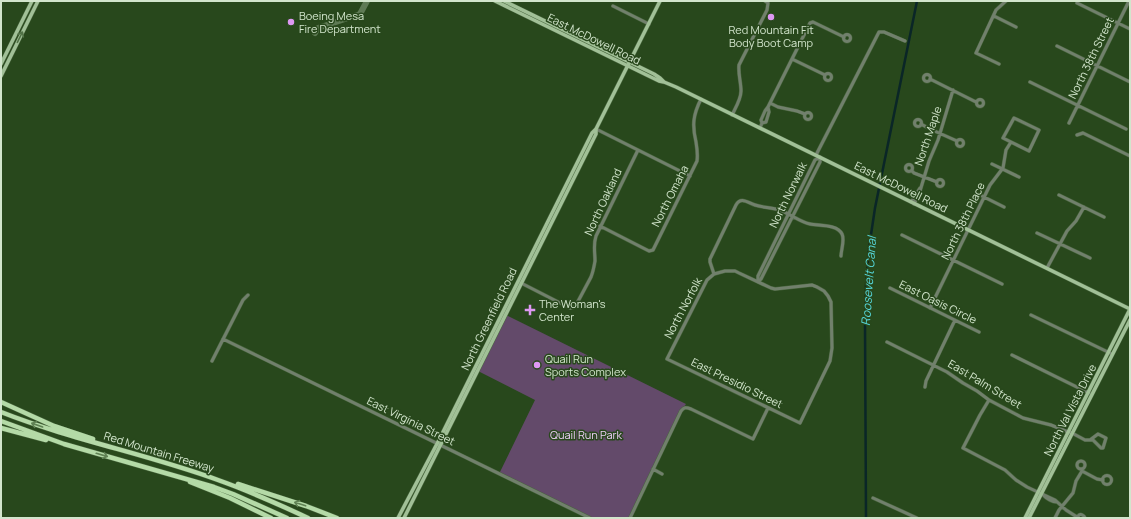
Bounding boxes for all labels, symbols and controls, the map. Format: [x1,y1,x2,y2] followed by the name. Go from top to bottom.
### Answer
[299,8,381,36] place label: Boeing Mesa Fire Department
[545,9,643,68] street label: East McDowell Road
[766,12,776,22] marker: Red Mountain Fit Body Boot Camp
[1064,14,1117,101] street label: North 38th Street
[286,17,296,27] marker: Boeing Mesa Fire Department
[728,22,814,50] place label: Red Mountain Fit Body Boot Camp
[17,31,24,43] one-way arrow
[910,104,945,168] street label: North Maple
[852,157,950,216] street label: East McDowell Road
[765,159,810,230] street label: North Norwalk
[648,162,691,229] street label: North Omaha
[580,166,625,238] street label: North Oakland
[937,179,988,262] street label: North 38th Place
[857,234,880,326] water label: Roosevelt Canal
[457,265,520,373] street label: North Greenfield Road
[660,274,705,341] street label: North Norfolk
[897,276,980,327] street label: East Oasis Circle
[539,296,606,324] place label: The Woman's Center
[524,304,536,316] marker: The Woman's Center
[545,351,626,379] place label: Quail Run Sports Complex
[689,354,786,411] street label: East Presidio Street
[946,356,1025,412] street label: East Palm Street
[532,360,542,370] marker: Quail Run Sports Complex
[1040,361,1100,458] street label: North Val Vista Drive
[365,393,458,448] street label: East Virginia Street
[30,421,43,428] one-way arrow
[550,427,623,442] park label: Quail Run Park
[102,428,216,475] street label: Red Mountain Freeway
[95,452,108,459] one-way arrow
[294,500,307,507] one-way arrow

